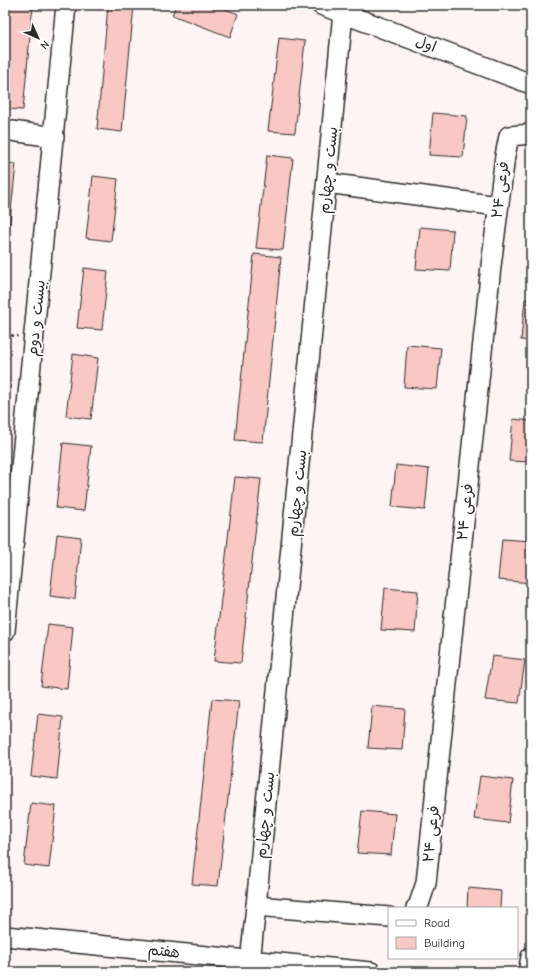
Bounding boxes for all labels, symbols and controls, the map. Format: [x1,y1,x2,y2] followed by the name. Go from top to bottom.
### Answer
[18,18,58,58] north arrow
[413,32,439,56] street label: اول
[38,38,52,52] text: N
[314,126,344,215] street label: بست و چهارم
[488,160,513,220] street label: فرعی ۲۴
[23,279,52,357] street label: بیست و دوم
[283,449,313,538] street label: بست و چهارم
[453,483,478,542] street label: فرعی ۲۴
[251,771,281,860] street label: بست و چهارم
[419,805,444,864] street label: فرعی ۲۴
[388,907,518,959] legend
[424,916,450,930] text: Road
[424,936,465,950] text: Building
[147,940,181,965] street label: هفتم

